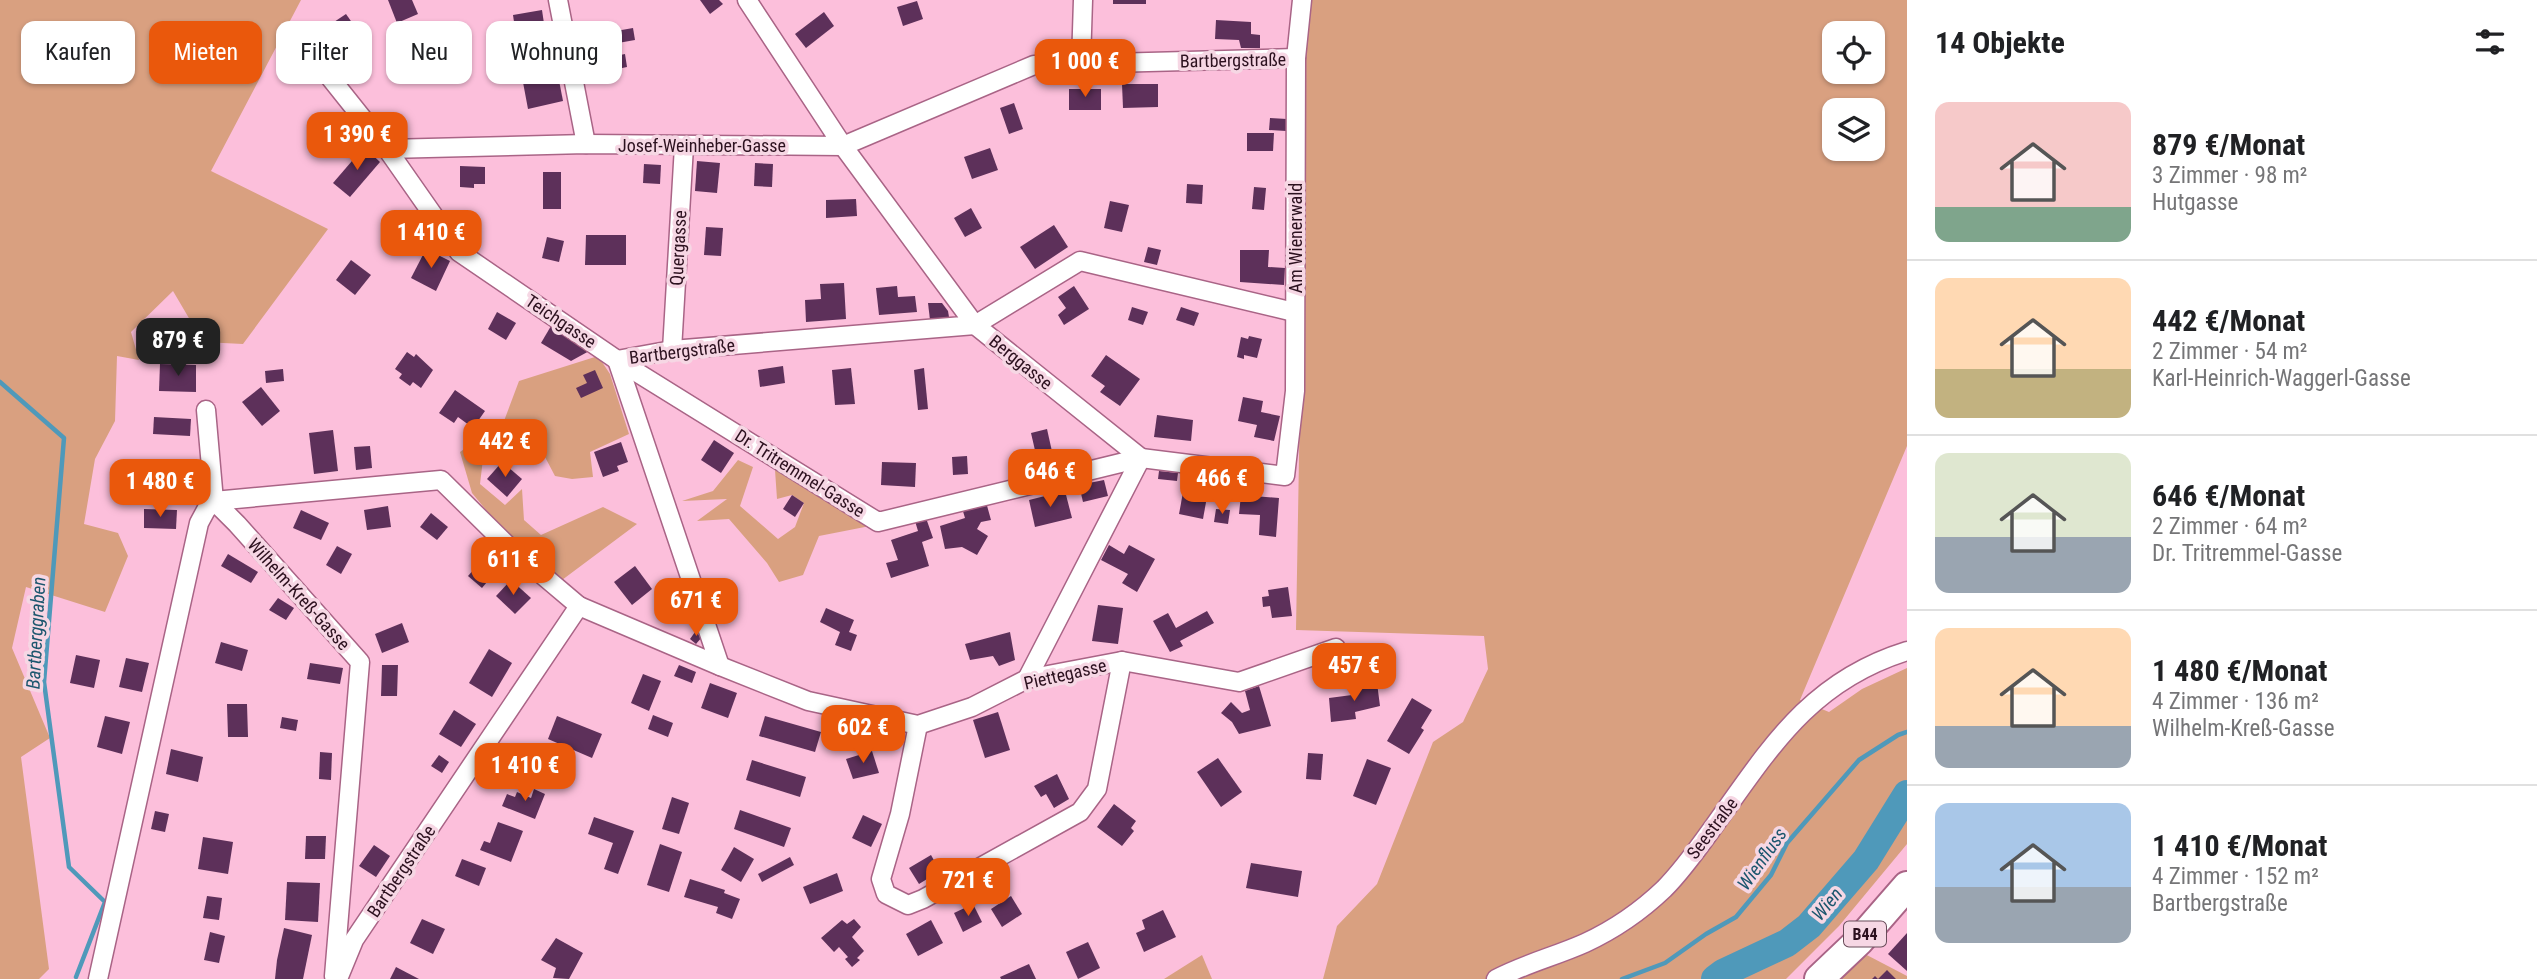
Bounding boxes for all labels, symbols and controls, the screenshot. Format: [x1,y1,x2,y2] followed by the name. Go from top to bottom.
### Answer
[21,21,135,84] chip: Kaufen
[149,21,262,84] chip: Mieten
[276,21,372,84] chip: Filter
[386,21,472,84] chip: Neu
[486,21,622,84] chip: Wohnung
[1822,21,1885,161] map controls
[1822,21,1885,84] button: locate
[2471,23,2509,61] icon: filters
[1935,25,2065,60] text: 14 Objekte
[1020,40,1150,99] pin: 1 000 €
[1051,48,1119,75] text: 1 000 €
[1180,49,1286,71] street label: Bartbergstraße
[1822,98,1885,161] button: layers
[292,113,422,172] pin: 1 390 €
[323,121,391,148] text: 1 390 €
[2152,127,2305,162] text: 879 €/Monat
[1991,130,2075,214] icon: home
[618,135,786,156] street label: Josef-Weinheber-Gasse
[2152,162,2307,189] text: 3 Zimmer · 98 m²
[1285,183,1306,293] street label: Am Wienerwald
[2152,189,2238,216] text: Hutgasse
[366,210,496,270] pin: 1 410 €
[666,210,690,286] street label: Quergasse
[397,219,465,246] text: 1 410 €
[522,290,600,352] street label: Teichgasse
[2152,303,2305,338] text: 442 €/Monat
[1991,306,2075,390] icon: home
[129,318,227,378] pin: 879 €
[152,327,204,354] text: 879 €
[985,330,1057,394] street label: Berggasse
[628,334,736,368] street label: Bartbergstraße
[2152,338,2307,365] text: 2 Zimmer · 54 m²
[2152,365,2411,392] text: Karl-Heinrich-Waggerl-Gasse
[456,420,554,479] pin: 442 €
[731,425,869,521] street label: Dr. Tritremmel-Gasse
[479,428,531,455] text: 442 €
[1001,449,1099,509] pin: 646 €
[1173,456,1271,516] pin: 466 €
[1024,458,1076,485] text: 646 €
[95,460,225,519] pin: 1 480 €
[1196,465,1248,492] text: 466 €
[126,468,194,495] text: 1 480 €
[2152,478,2305,513] text: 646 €/Monat
[1991,481,2075,565] icon: home
[2152,513,2307,540] text: 2 Zimmer · 64 m²
[243,534,355,654] street label: Wilhelm-Kreß-Gasse
[464,538,562,597] pin: 611 €
[2152,540,2342,567] text: Dr. Tritremmel-Gasse
[487,546,539,573] text: 611 €
[22,576,50,690] water label: Bartberggraben
[647,578,745,638] pin: 671 €
[670,587,722,614] text: 671 €
[1305,644,1403,703] pin: 457 €
[1328,652,1380,679] text: 457 €
[2152,653,2327,688] text: 1 480 €/Monat
[1022,654,1108,694] street label: Piettegasse
[1991,656,2075,740] icon: home
[2152,688,2319,715] text: 4 Zimmer · 136 m²
[814,706,912,765] pin: 602 €
[837,714,889,741] text: 602 €
[2152,715,2334,742] text: Wilhelm-Kreß-Gasse
[460,744,590,803] pin: 1 410 €
[491,752,559,779] text: 1 410 €
[1682,793,1742,863] street label: Seestraße
[363,821,439,921] street label: Bartbergstraße
[1732,823,1792,895] water label: Wienfluss
[2152,828,2327,863] text: 1 410 €/Monat
[1991,831,2075,915] icon: home
[919,858,1017,918] pin: 721 €
[2152,863,2319,890] text: 4 Zimmer · 152 m²
[942,867,994,894] text: 721 €
[1807,883,1847,925] water label: Wien
[2152,890,2288,917] text: Bartbergstraße
[1844,922,1886,946] road number: B44

